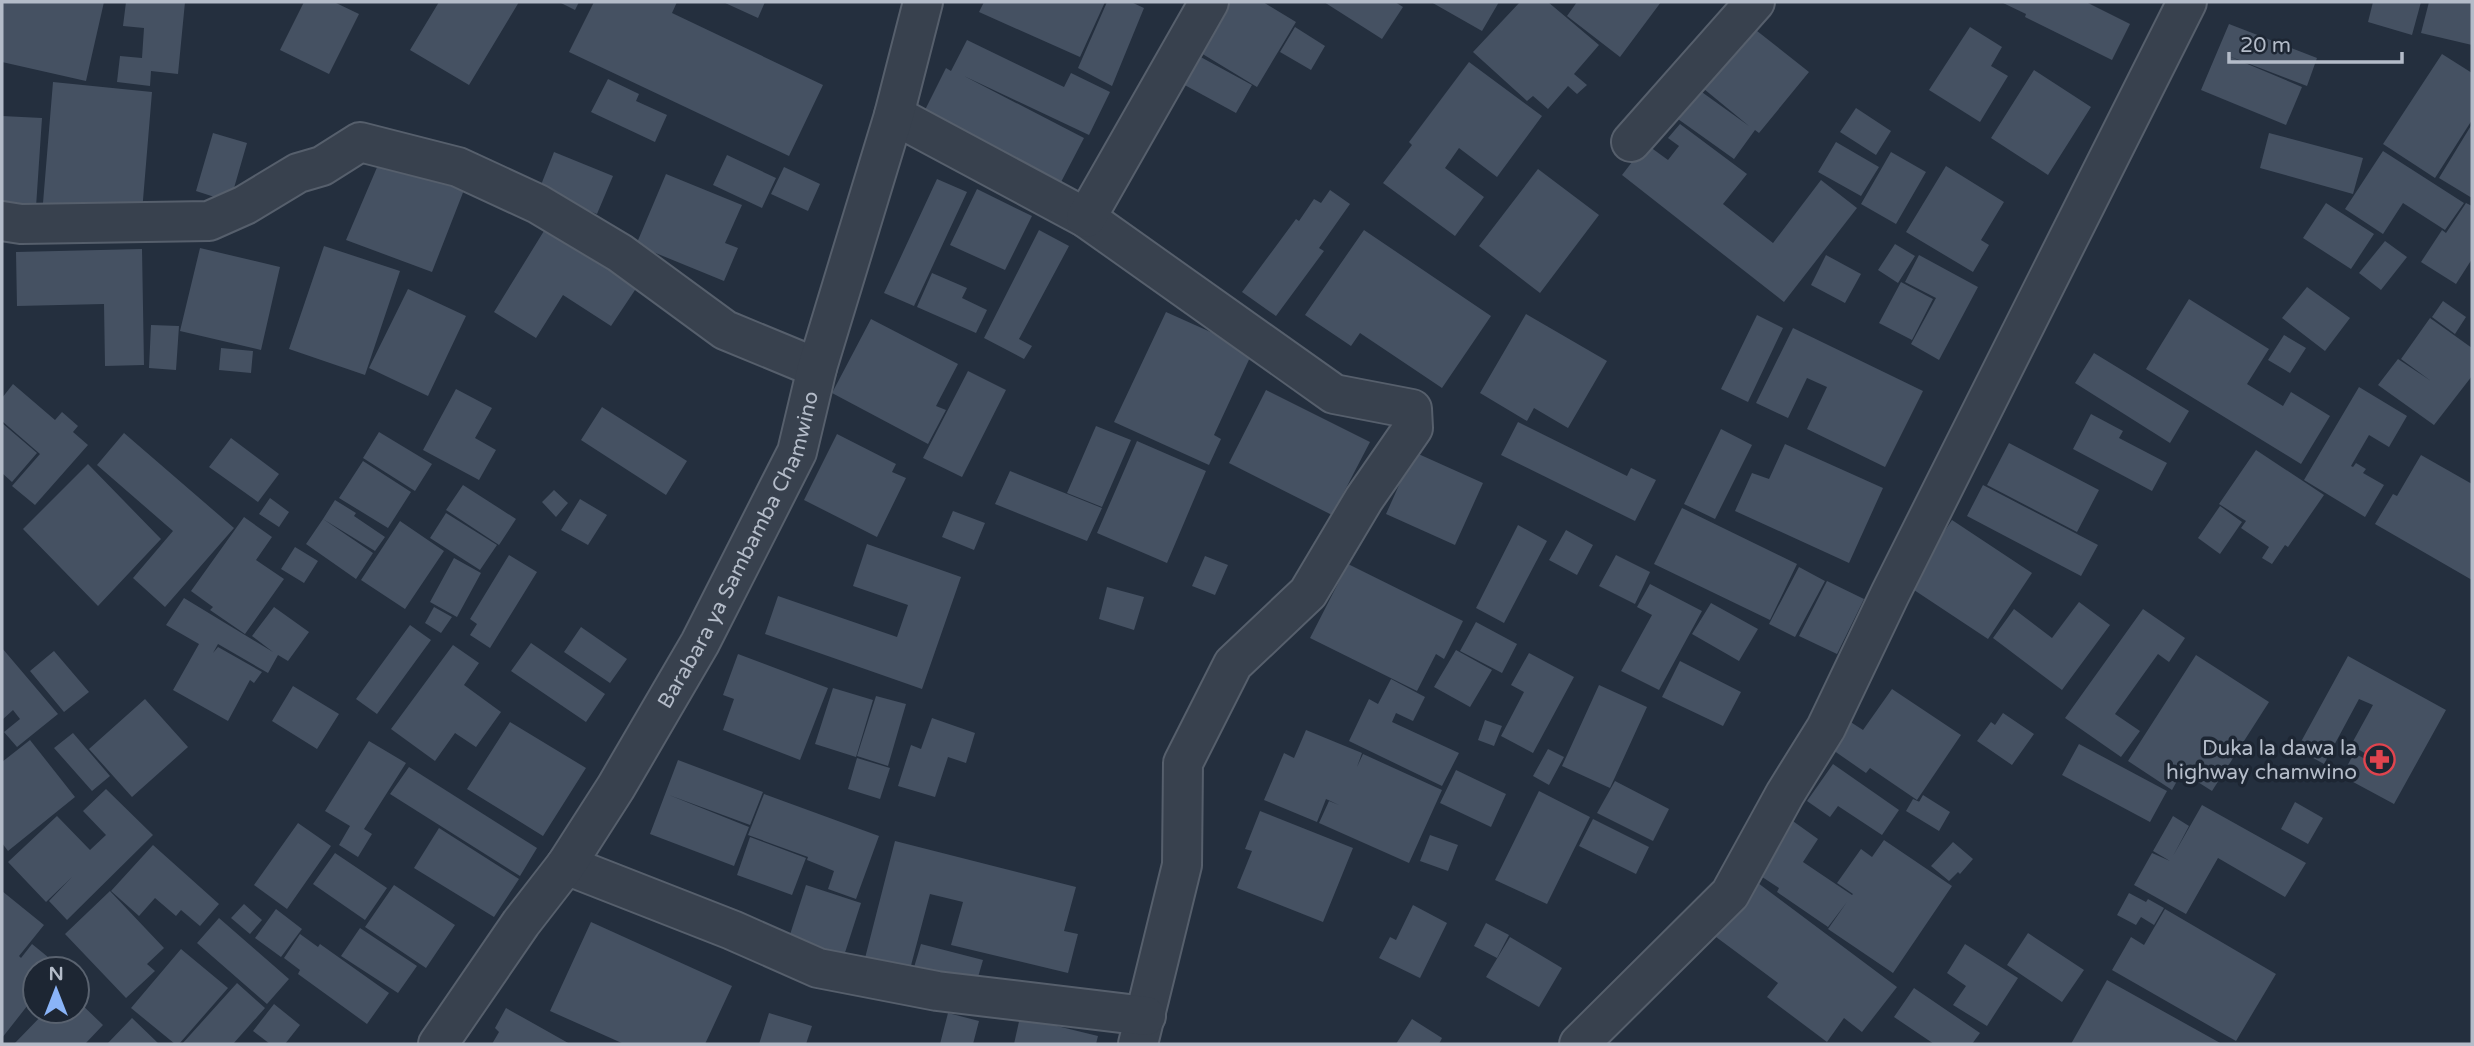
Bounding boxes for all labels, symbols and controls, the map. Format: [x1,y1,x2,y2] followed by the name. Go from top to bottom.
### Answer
[2229,21,2402,65] scale bar
[2240,33,2291,58] text: 20 m
[653,389,824,713] street label: Barabara ya Sambamba Chamwino
[2166,736,2357,785] place label: Duka la dawa la highway chamwino
[2363,743,2397,777] pharmacy icon: Duka la dawa la highway chamwino
[21,955,91,1025] north arrow
[48,963,64,985] text: N

